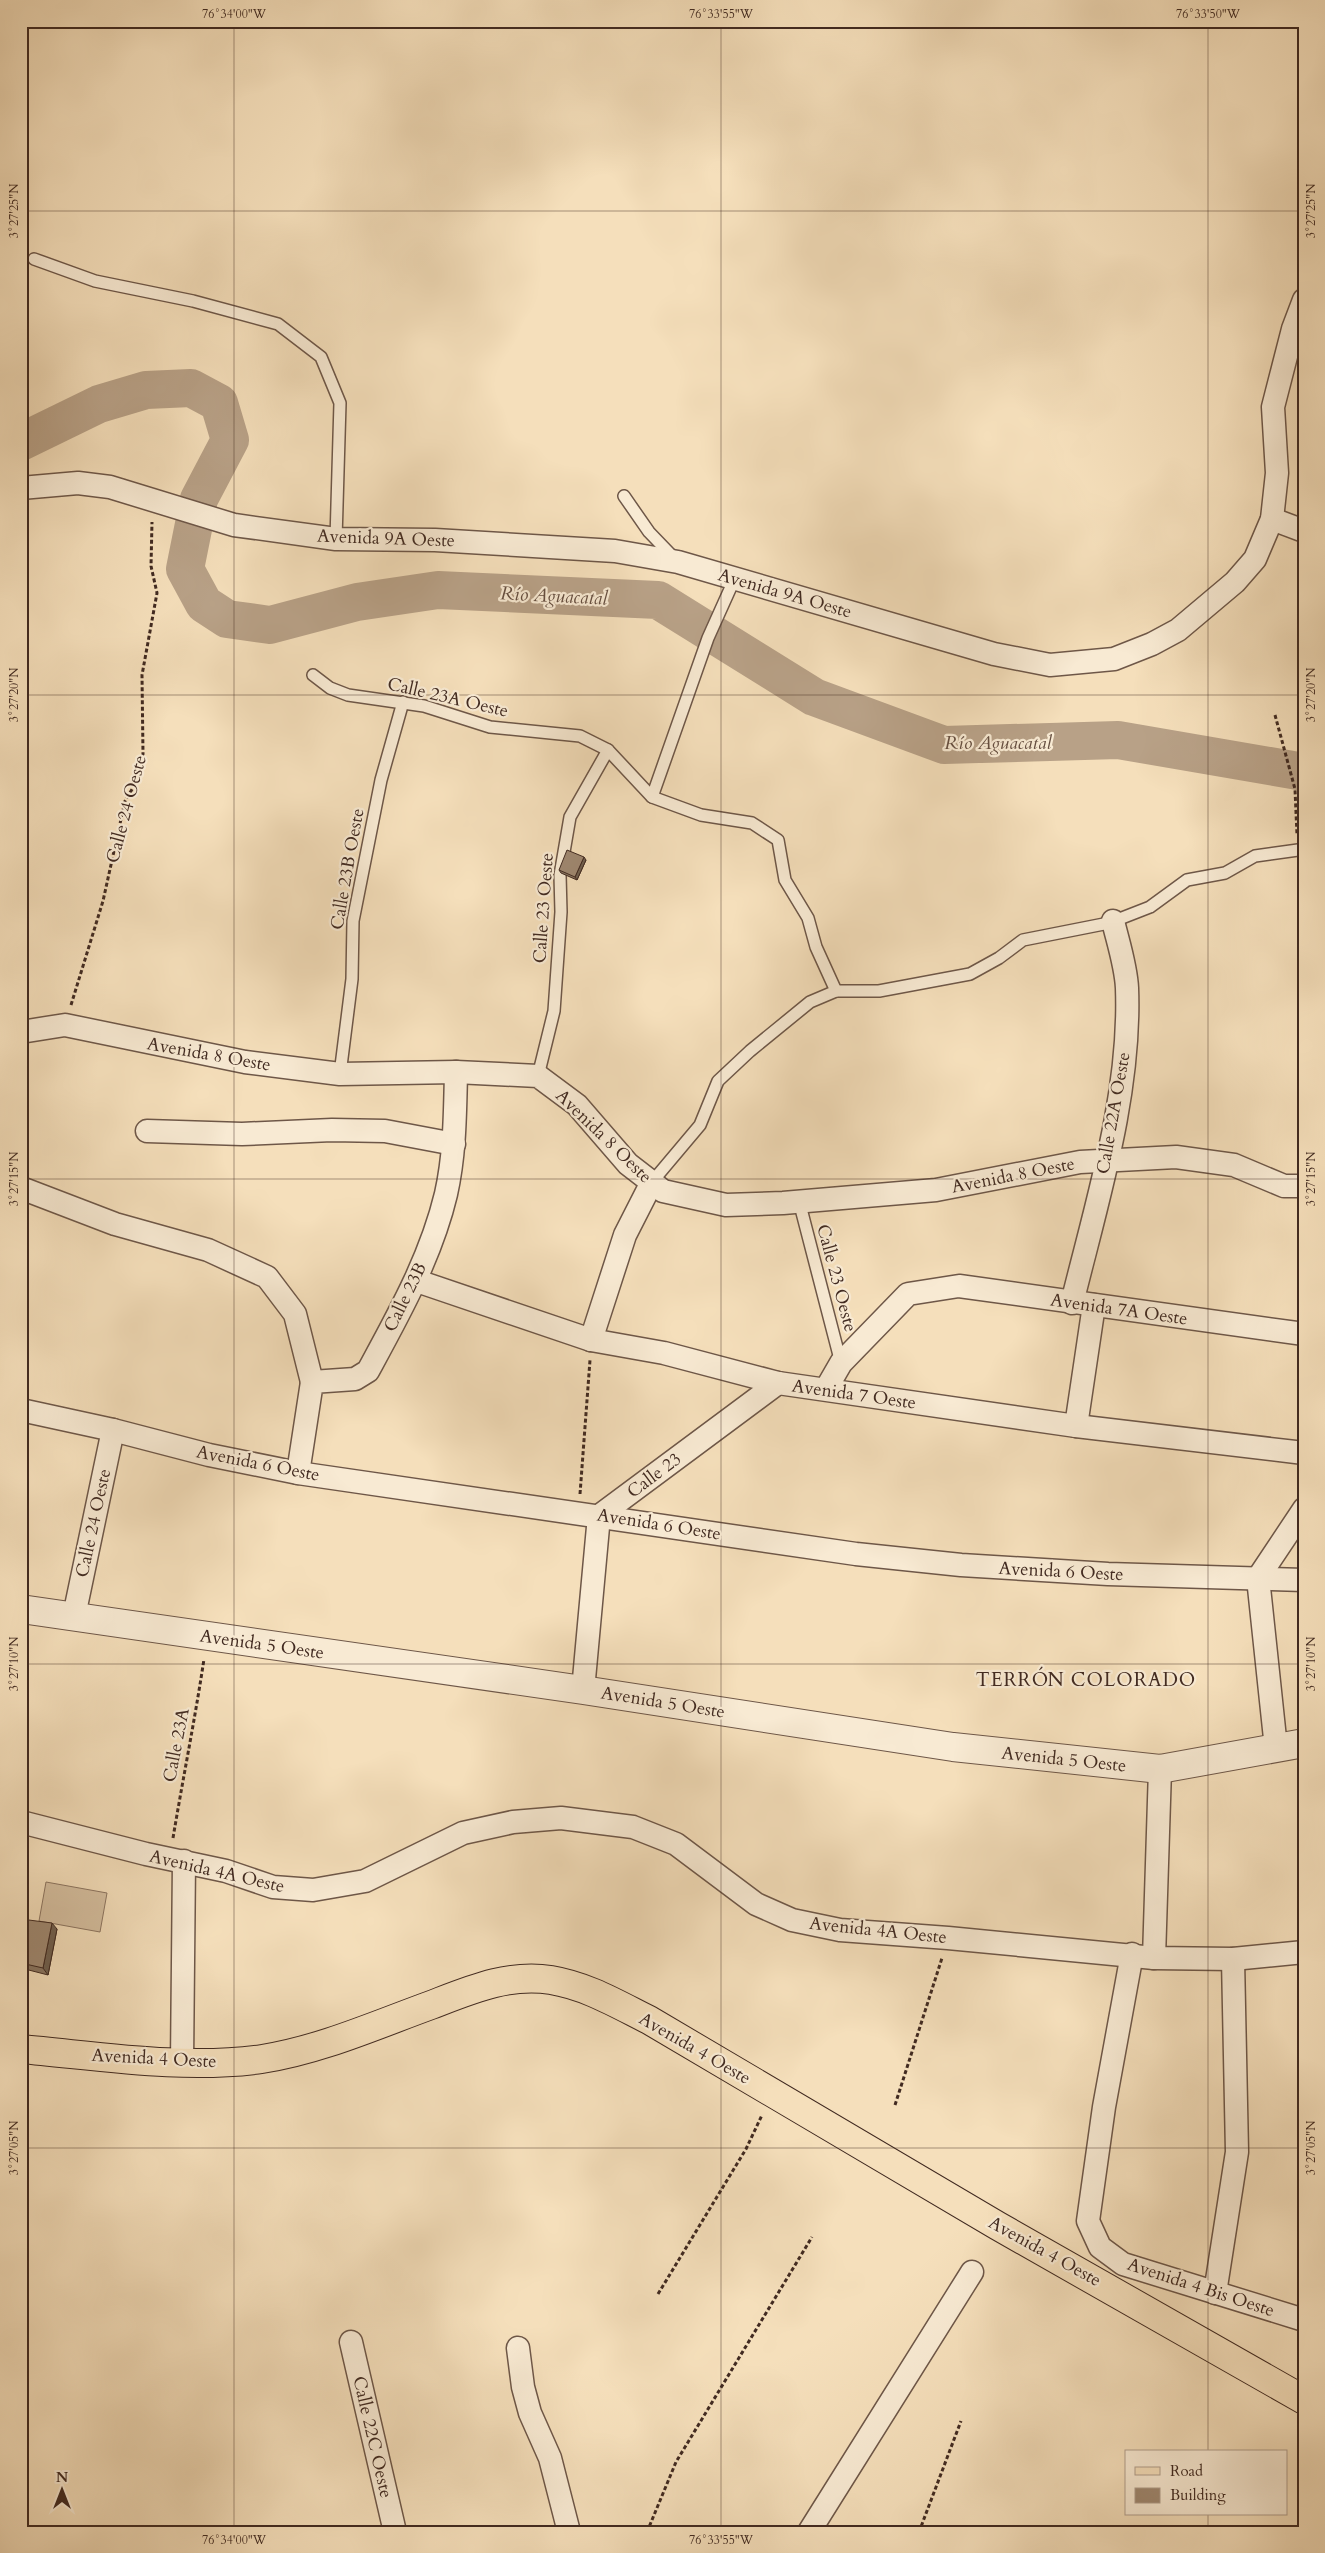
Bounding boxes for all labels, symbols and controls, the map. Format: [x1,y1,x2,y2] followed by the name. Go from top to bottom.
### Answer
[202,6,267,22] text: 76°34'00"W
[689,6,754,22] text: 76°33'55"W
[1176,6,1241,22] text: 76°33'50"W
[6,183,22,238] text: 3°27'25"N
[1303,183,1319,238] text: 3°27'25"N
[317,524,455,553] street label: Avenida 9A Oeste
[715,562,855,625] street label: Avenida 9A Oeste
[500,580,609,612] water label: Río Aguacatal
[6,667,22,722] text: 3°27'20"N
[1303,667,1319,722] text: 3°27'20"N
[385,671,511,724] street label: Calle 23A Oeste
[944,730,1052,756] water label: Río Aguacatal
[100,752,153,866] street label: Calle 24 Oeste
[325,806,370,932] street label: Calle 23B Oeste
[527,852,560,964] street label: Calle 23 Oeste
[145,1031,273,1078] street label: Avenida 8 Oeste
[1090,1050,1137,1176] street label: Calle 22A Oeste
[550,1084,657,1189] street label: Avenida 8 Oeste
[6,1151,22,1206] text: 3°27'15"N
[949,1151,1077,1200] street label: Avenida 8 Oeste
[1303,1151,1319,1206] text: 3°27'15"N
[810,1221,863,1335] street label: Calle 23 Oeste
[378,1258,433,1336] street label: Calle 23B
[1049,1288,1189,1331] street label: Avenida 7A Oeste
[790,1373,918,1416] street label: Avenida 7 Oeste
[194,1439,322,1488] street label: Avenida 6 Oeste
[622,1447,687,1504] street label: Calle 23
[70,1466,117,1580] street label: Calle 24 Oeste
[595,1502,723,1547] street label: Avenida 6 Oeste
[998,1556,1124,1587] street label: Avenida 6 Oeste
[198,1623,326,1666] street label: Avenida 5 Oeste
[6,1636,22,1691] text: 3°27'10"N
[1303,1636,1319,1691] text: 3°27'10"N
[976,1666,1196,1693] district label: TERRÓN COLORADO
[599,1680,727,1725] street label: Avenida 5 Oeste
[157,1706,196,1784] street label: Calle 23A
[1000,1741,1128,1778] street label: Avenida 5 Oeste
[147,1844,287,1899] street label: Avenida 4A Oeste
[808,1911,948,1950] street label: Avenida 4A Oeste
[634,2006,755,2091] street label: Avenida 4 Oeste
[91,2043,217,2074] street label: Avenida 4 Oeste
[6,2120,22,2175] text: 3°27'05"N
[1303,2120,1319,2175] text: 3°27'05"N
[984,2210,1106,2293] street label: Avenida 4 Oeste
[1124,2252,1278,2323] street label: Avenida 4 Bis Oeste
[346,2374,399,2501] street label: Calle 22C Oeste
[1125,2450,1288,2516] legend
[1170,2461,1203,2481] text: Road
[38,2466,88,2516] north arrow
[56,2468,68,2487] text: N
[1170,2485,1226,2505] text: Building
[202,2532,267,2548] text: 76°34'00"W
[689,2532,754,2548] text: 76°33'55"W

